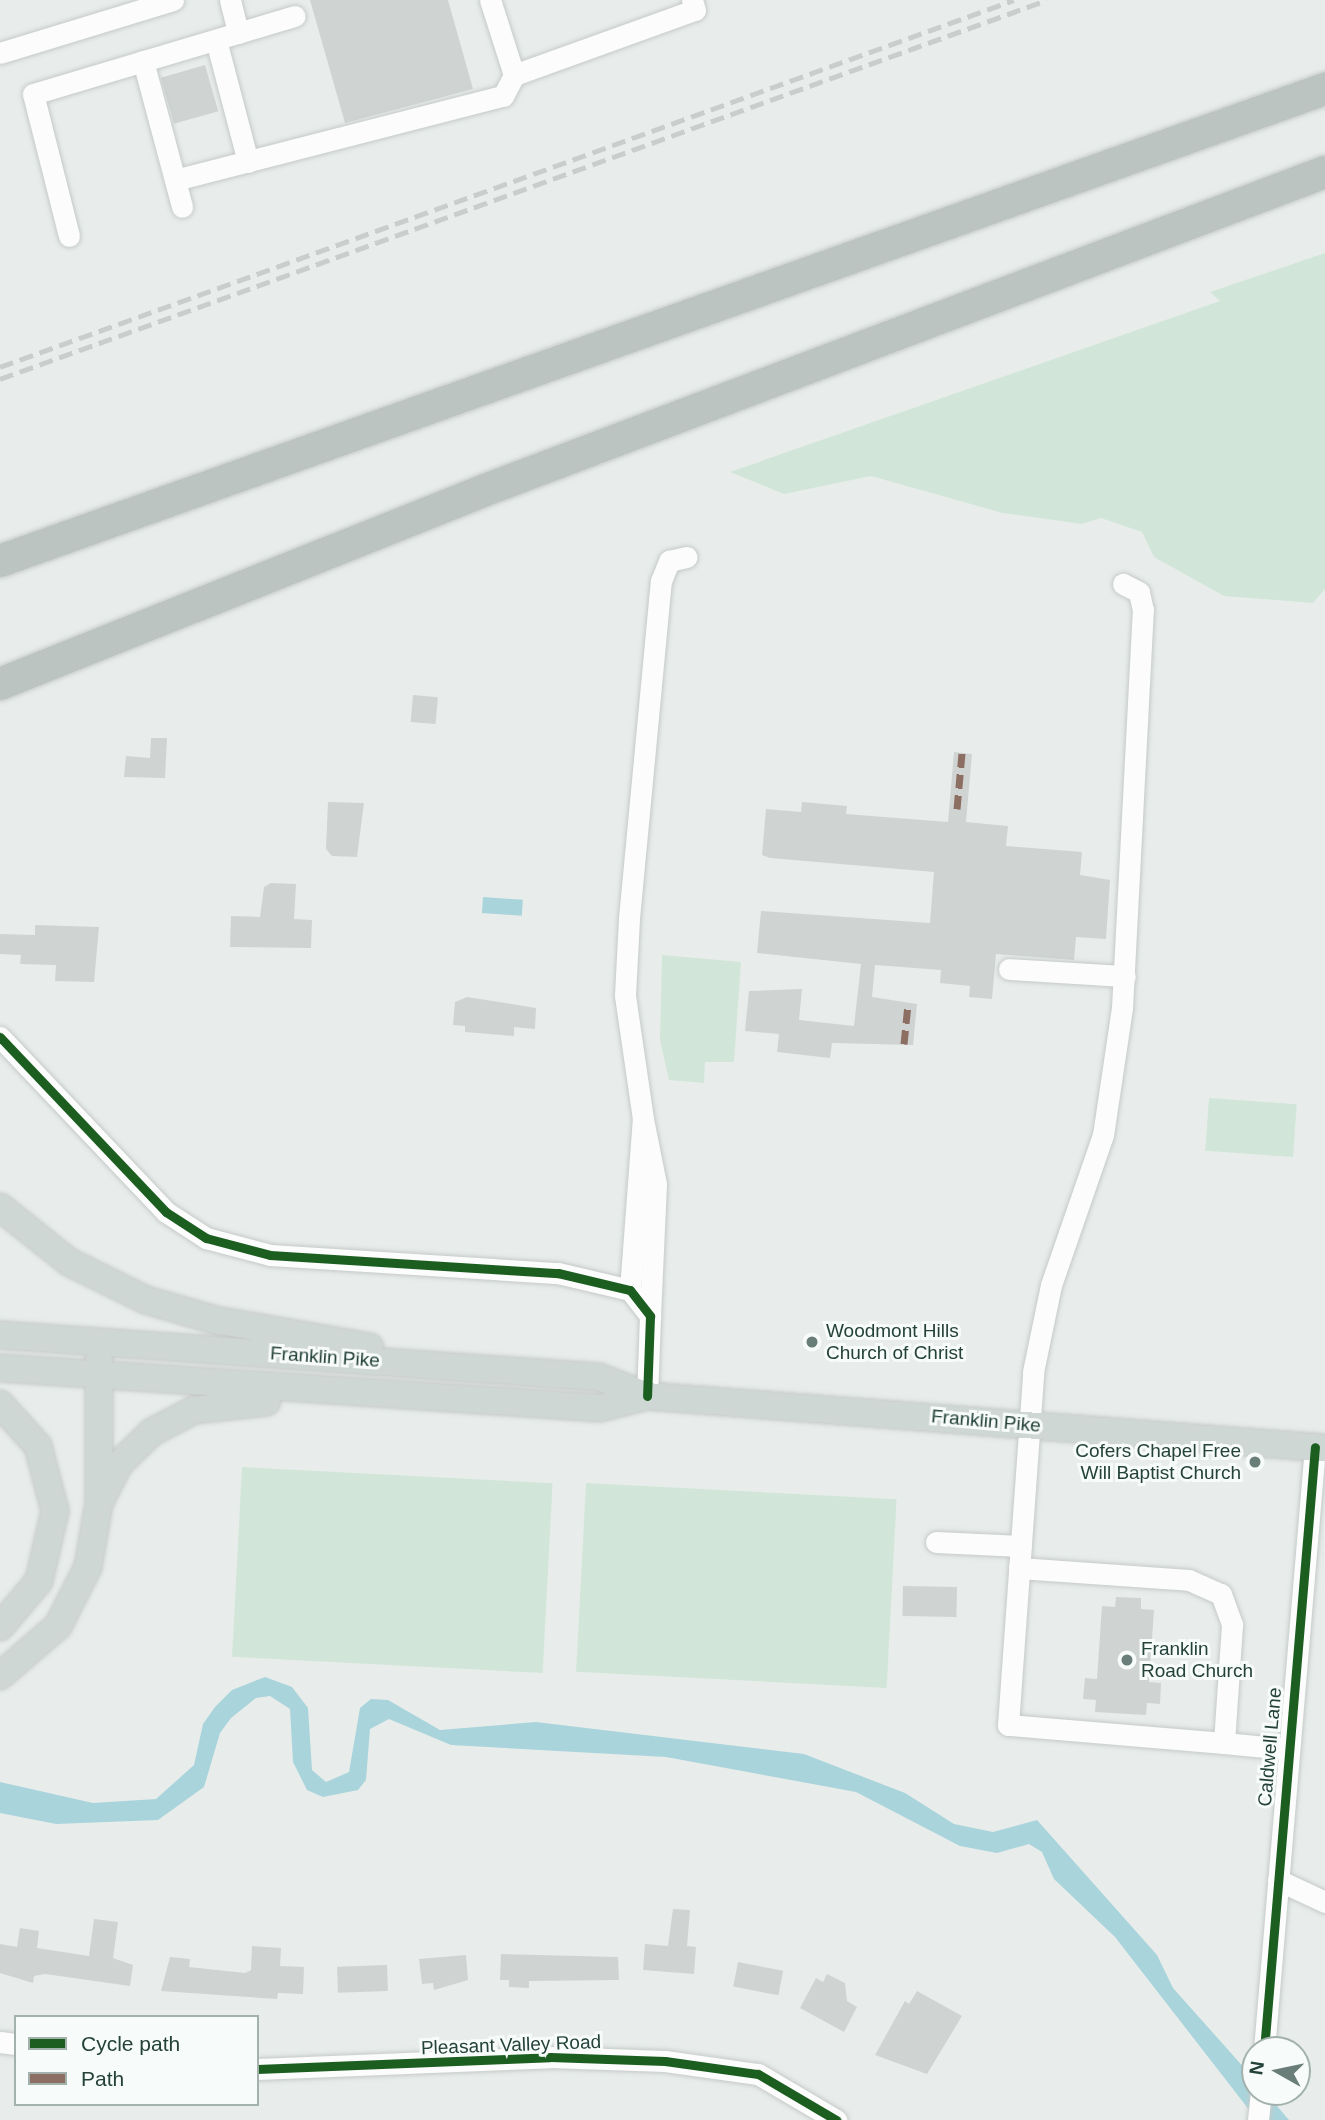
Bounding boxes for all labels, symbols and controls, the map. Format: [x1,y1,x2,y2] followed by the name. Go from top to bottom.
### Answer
[826,1320,963,1364] place label: Woodmont Hills Church of Christ
[804,1334,820,1350] marker: Woodmont Hills Church of Christ
[269,1342,381,1372] street label: Franklin Pike
[930,1405,1042,1437] street label: Franklin Pike
[1075,1440,1241,1484] place label: Cofers Chapel Free Will Baptist Church
[1247,1454,1263,1470] marker: Cofers Chapel Free Will Baptist Church
[1141,1638,1253,1682] place label: Franklin Road Church
[1119,1652,1135,1668] marker: Franklin Road Church
[1253,1687,1287,1807] street label: Caldwell Lane
[14,2015,259,2106] legend
[421,2030,601,2060] street label: Pleasant Valley Road
[81,2032,180,2055] text: Cycle path
[1241,2036,1311,2106] north arrow
[1245,2060,1268,2076] text: N
[81,2067,124,2090] text: Path

